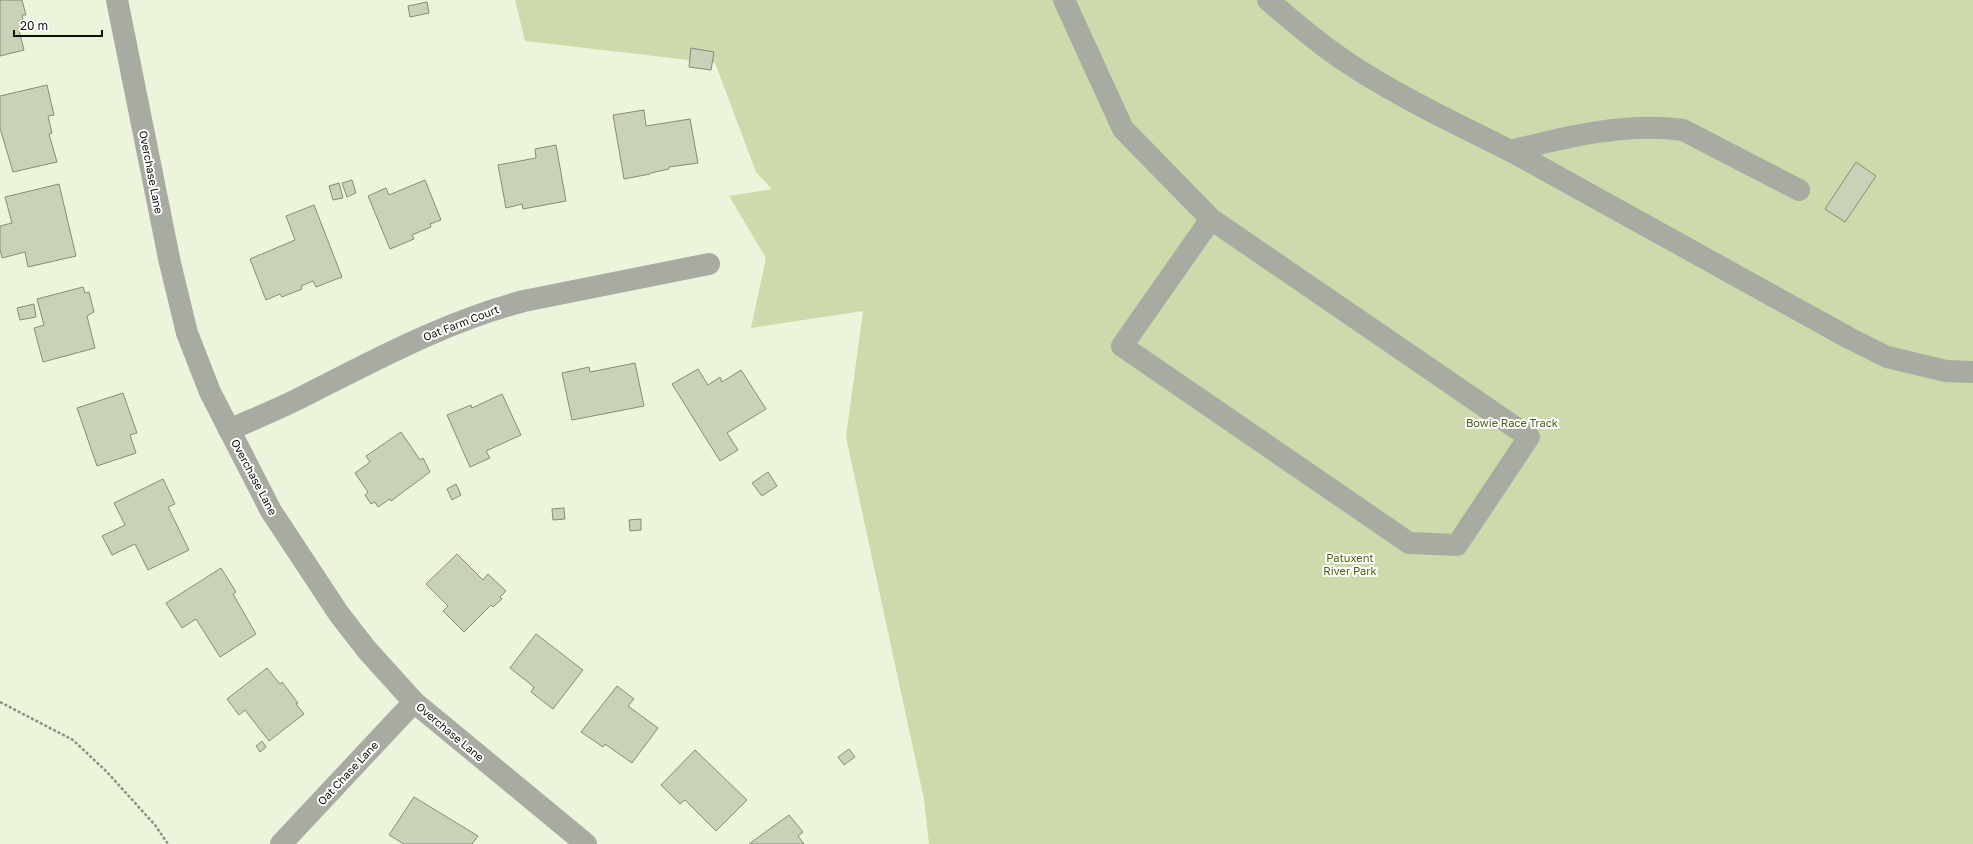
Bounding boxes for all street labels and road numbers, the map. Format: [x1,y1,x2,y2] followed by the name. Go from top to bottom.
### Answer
[137,129,166,215] street label: Overchase Lane
[421,302,501,343] street label: Oat Farm Court
[229,436,280,517] street label: Overchase Lane
[414,700,487,764] street label: Overchase Lane
[315,738,381,807] street label: Oat Chase Lane

